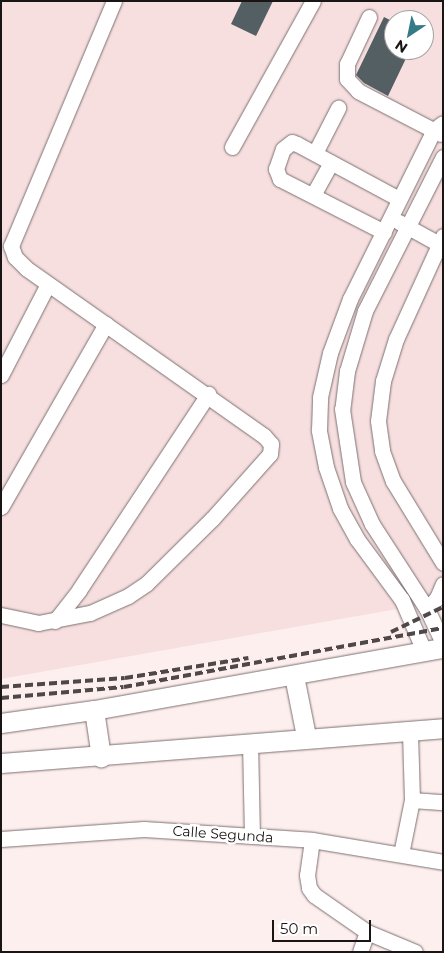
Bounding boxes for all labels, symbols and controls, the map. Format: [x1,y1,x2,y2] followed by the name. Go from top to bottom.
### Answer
[384,10,434,60] north arrow
[391,36,411,57] text: N
[172,822,274,846] street label: Calle Segunda
[274,910,373,942] scale bar
[280,919,318,938] text: 50 m

